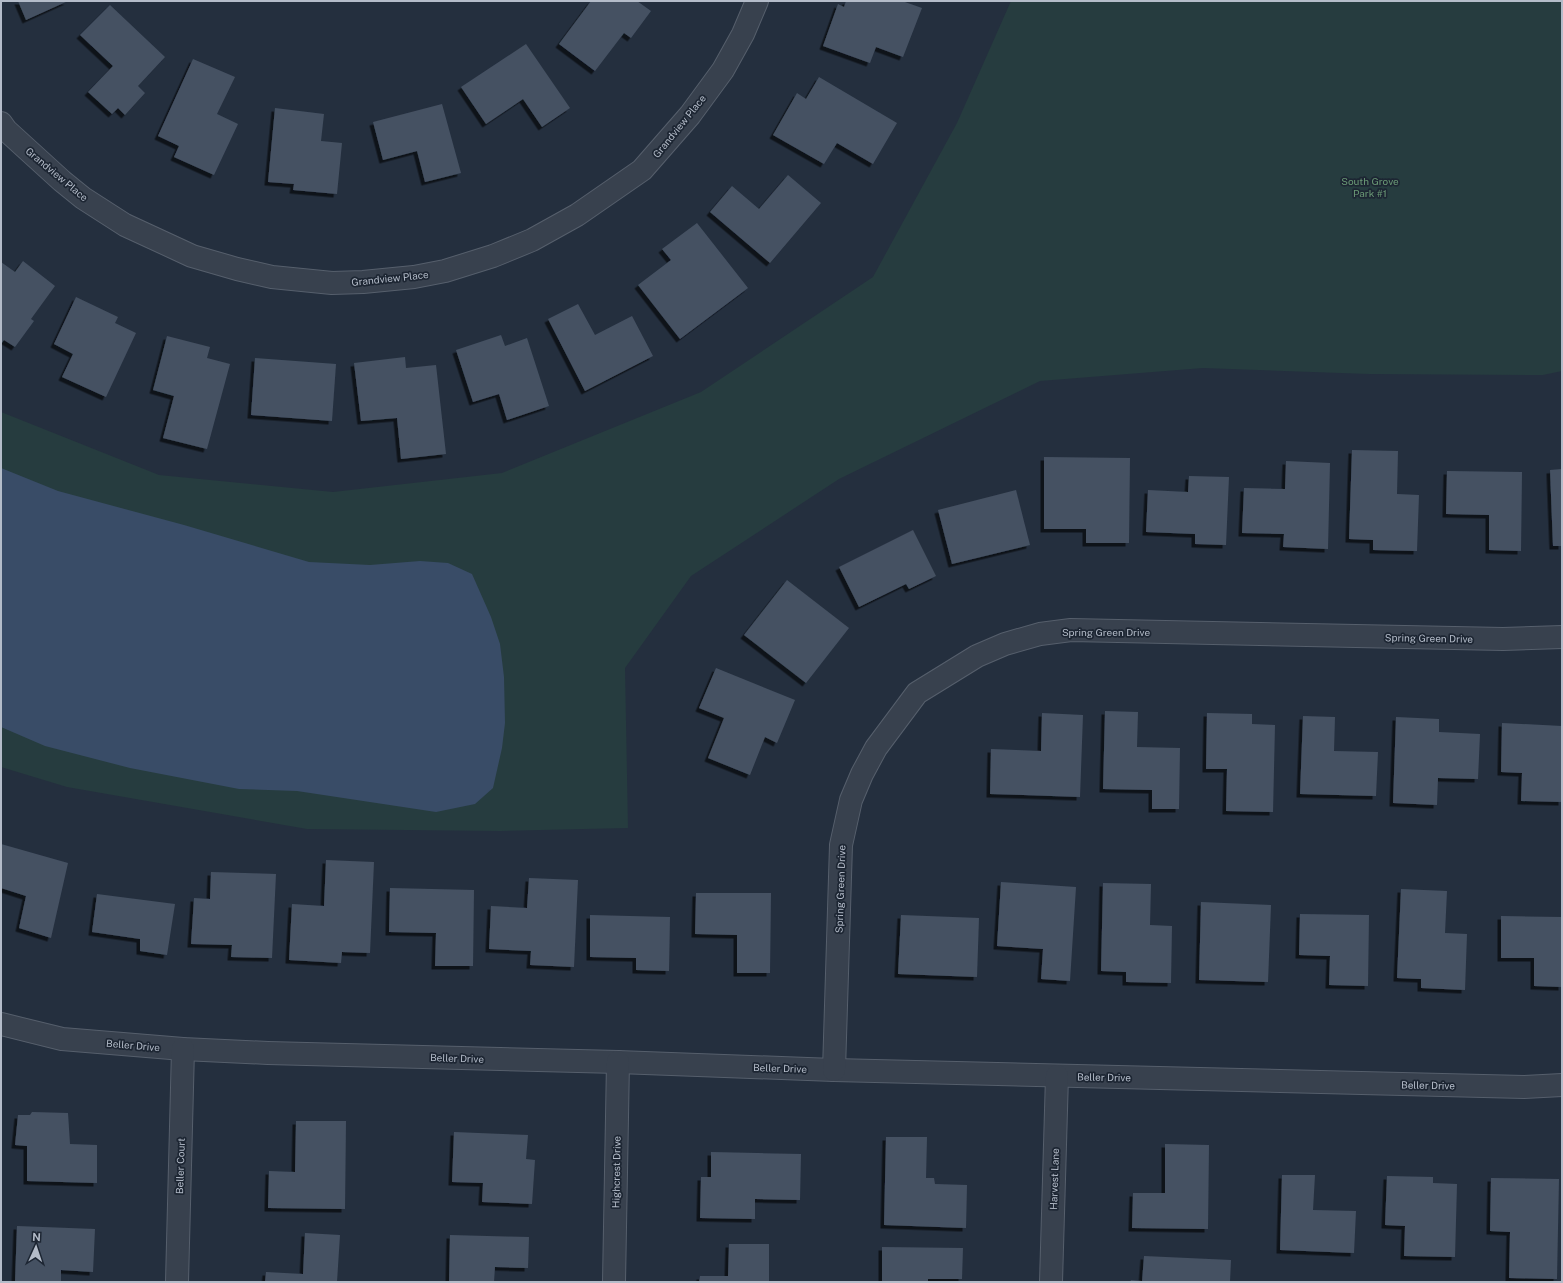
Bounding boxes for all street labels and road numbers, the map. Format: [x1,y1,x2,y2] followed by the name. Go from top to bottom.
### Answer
[650,92,708,160] street label: Grandview Place
[23,144,91,204] street label: Grandview Place
[351,268,430,288] street label: Grandview Place
[1062,626,1150,638] street label: Spring Green Drive
[1385,631,1474,645] street label: Spring Green Drive
[832,844,848,933] street label: Spring Green Drive
[106,1037,161,1053] street label: Beller Drive
[430,1051,485,1065] street label: Beller Drive
[753,1061,808,1075] street label: Beller Drive
[1077,1071,1131,1083] street label: Beller Drive
[1401,1079,1455,1091] street label: Beller Drive
[609,1136,623,1208] street label: Highcrest Drive
[173,1138,187,1194] street label: Beller Court
[1047,1148,1061,1210] street label: Harvest Lane

